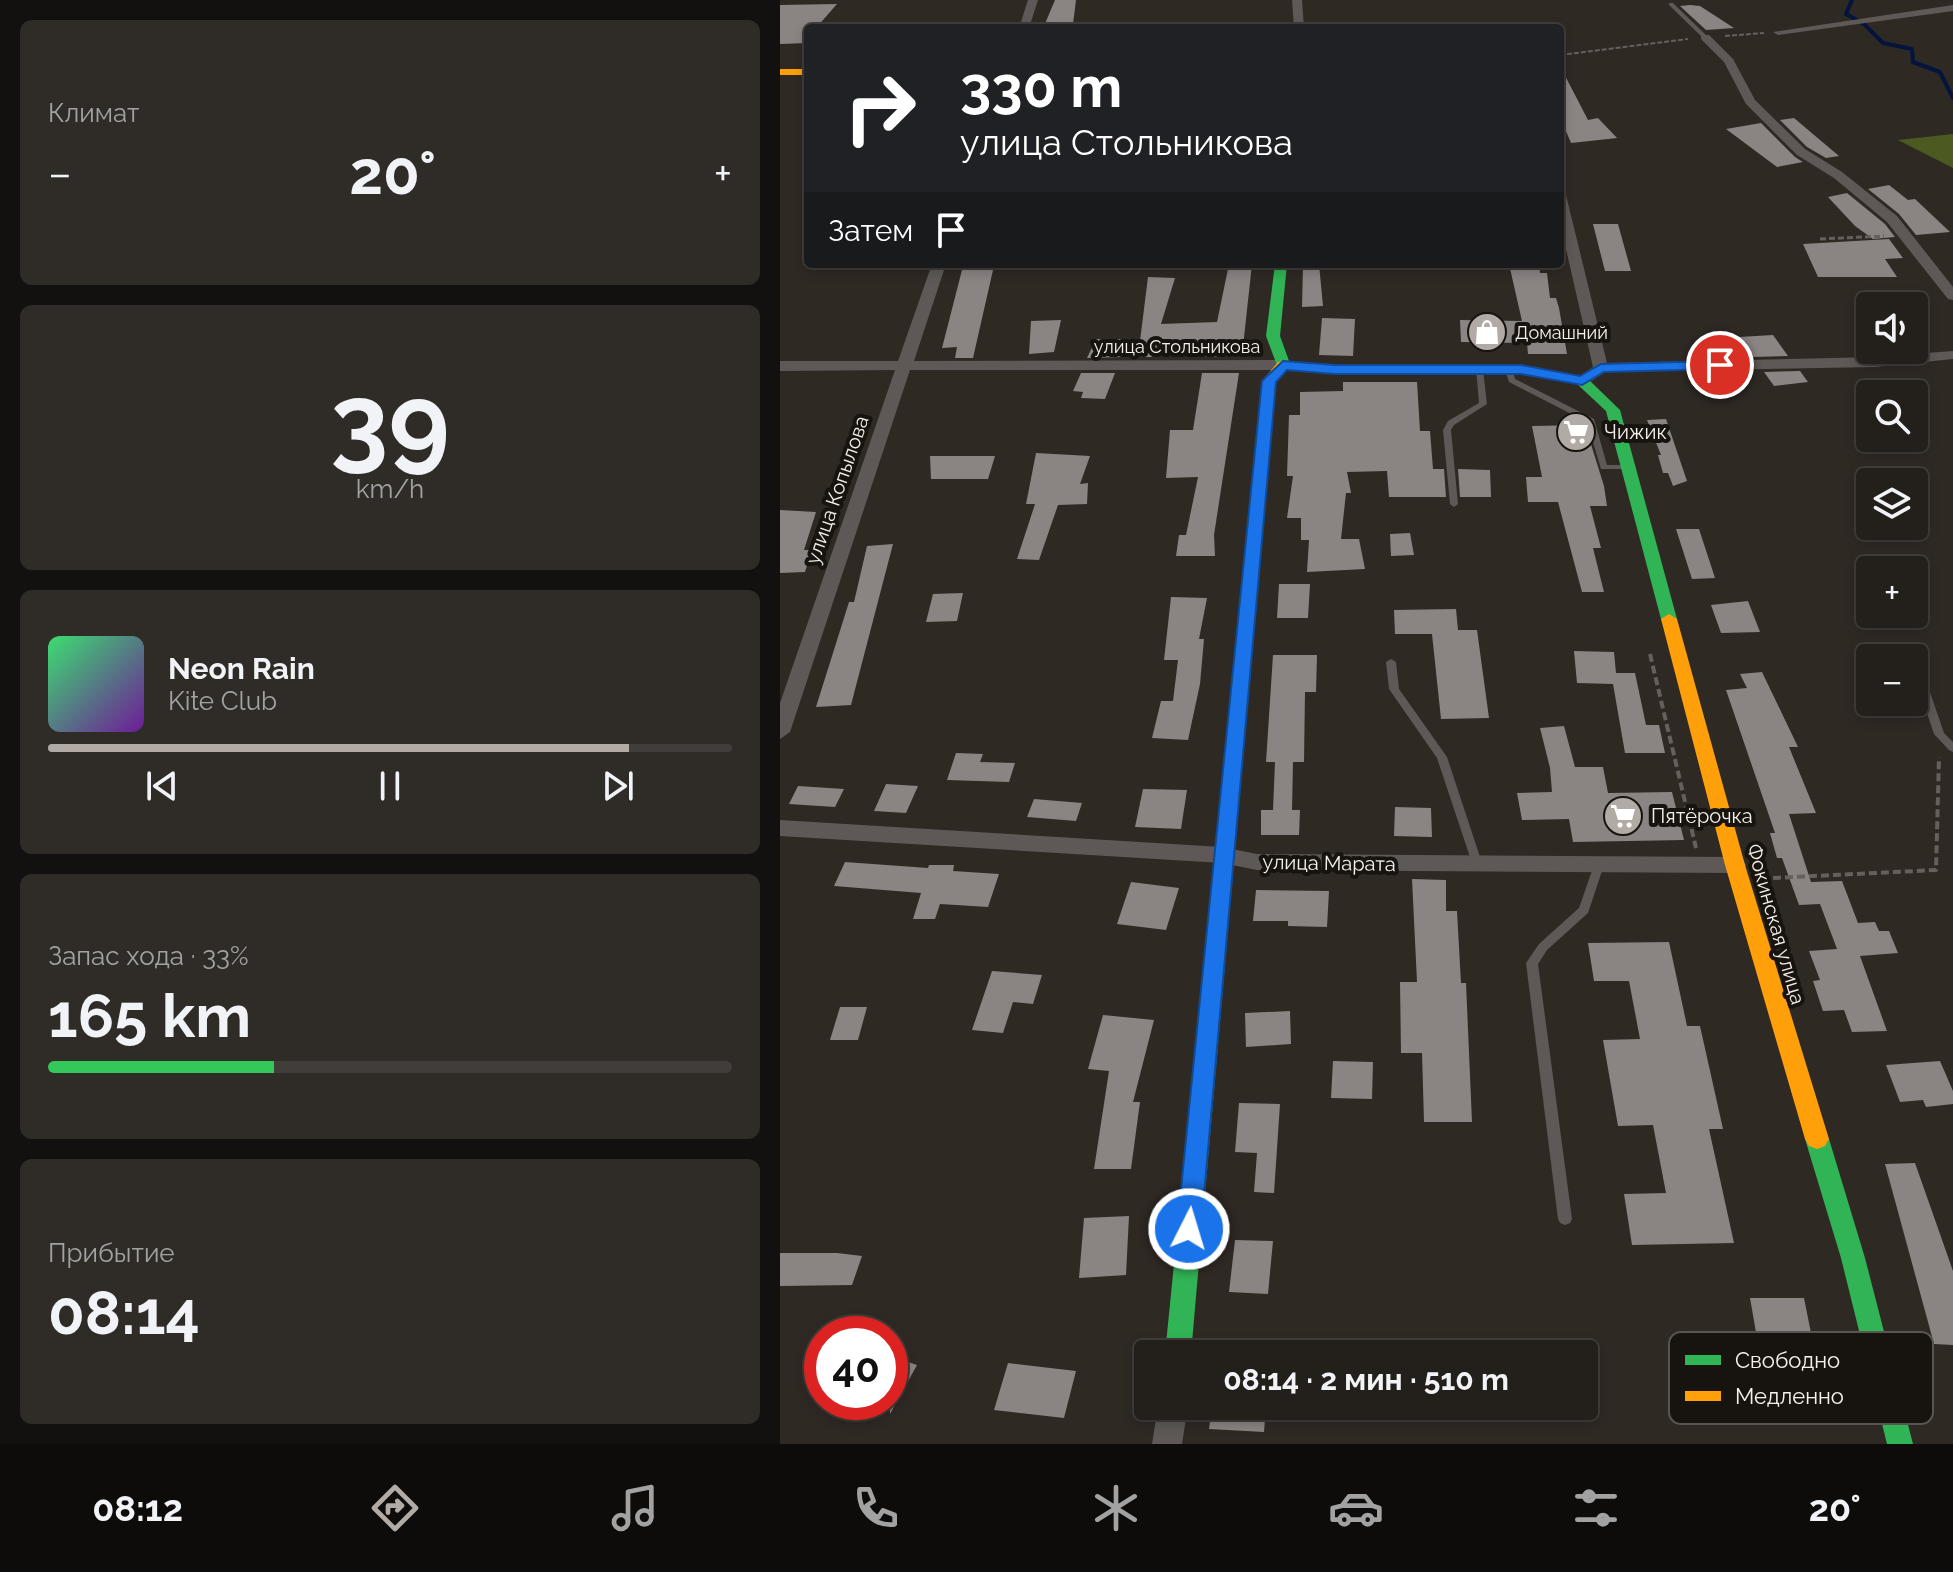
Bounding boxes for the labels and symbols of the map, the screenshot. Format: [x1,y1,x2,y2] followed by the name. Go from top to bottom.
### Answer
[1466,311,1508,353] shop icon: Домашний
[1515,322,1608,343] place label: Домашний
[1686,331,1754,399] pin
[1094,336,1260,357] street label: улица Стольникова
[1555,411,1597,453] supermarket icon: Чижик
[800,413,874,567] street label: улица Копылова
[1604,420,1667,444] place label: Чижик
[1602,795,1644,837] supermarket icon: Пятёрочка
[1651,804,1753,828] place label: Пятёрочка
[1742,841,1810,1007] street label: Фокинская улица
[1262,850,1396,876] street label: улица Марата
[1147,1187,1231,1271] position arrow
[804,1316,908,1420] speed limit sign: 40
[1669,1332,1933,1424] legend
[1735,1347,1840,1373] text: Свободно
[1735,1383,1844,1409] text: Медленно

